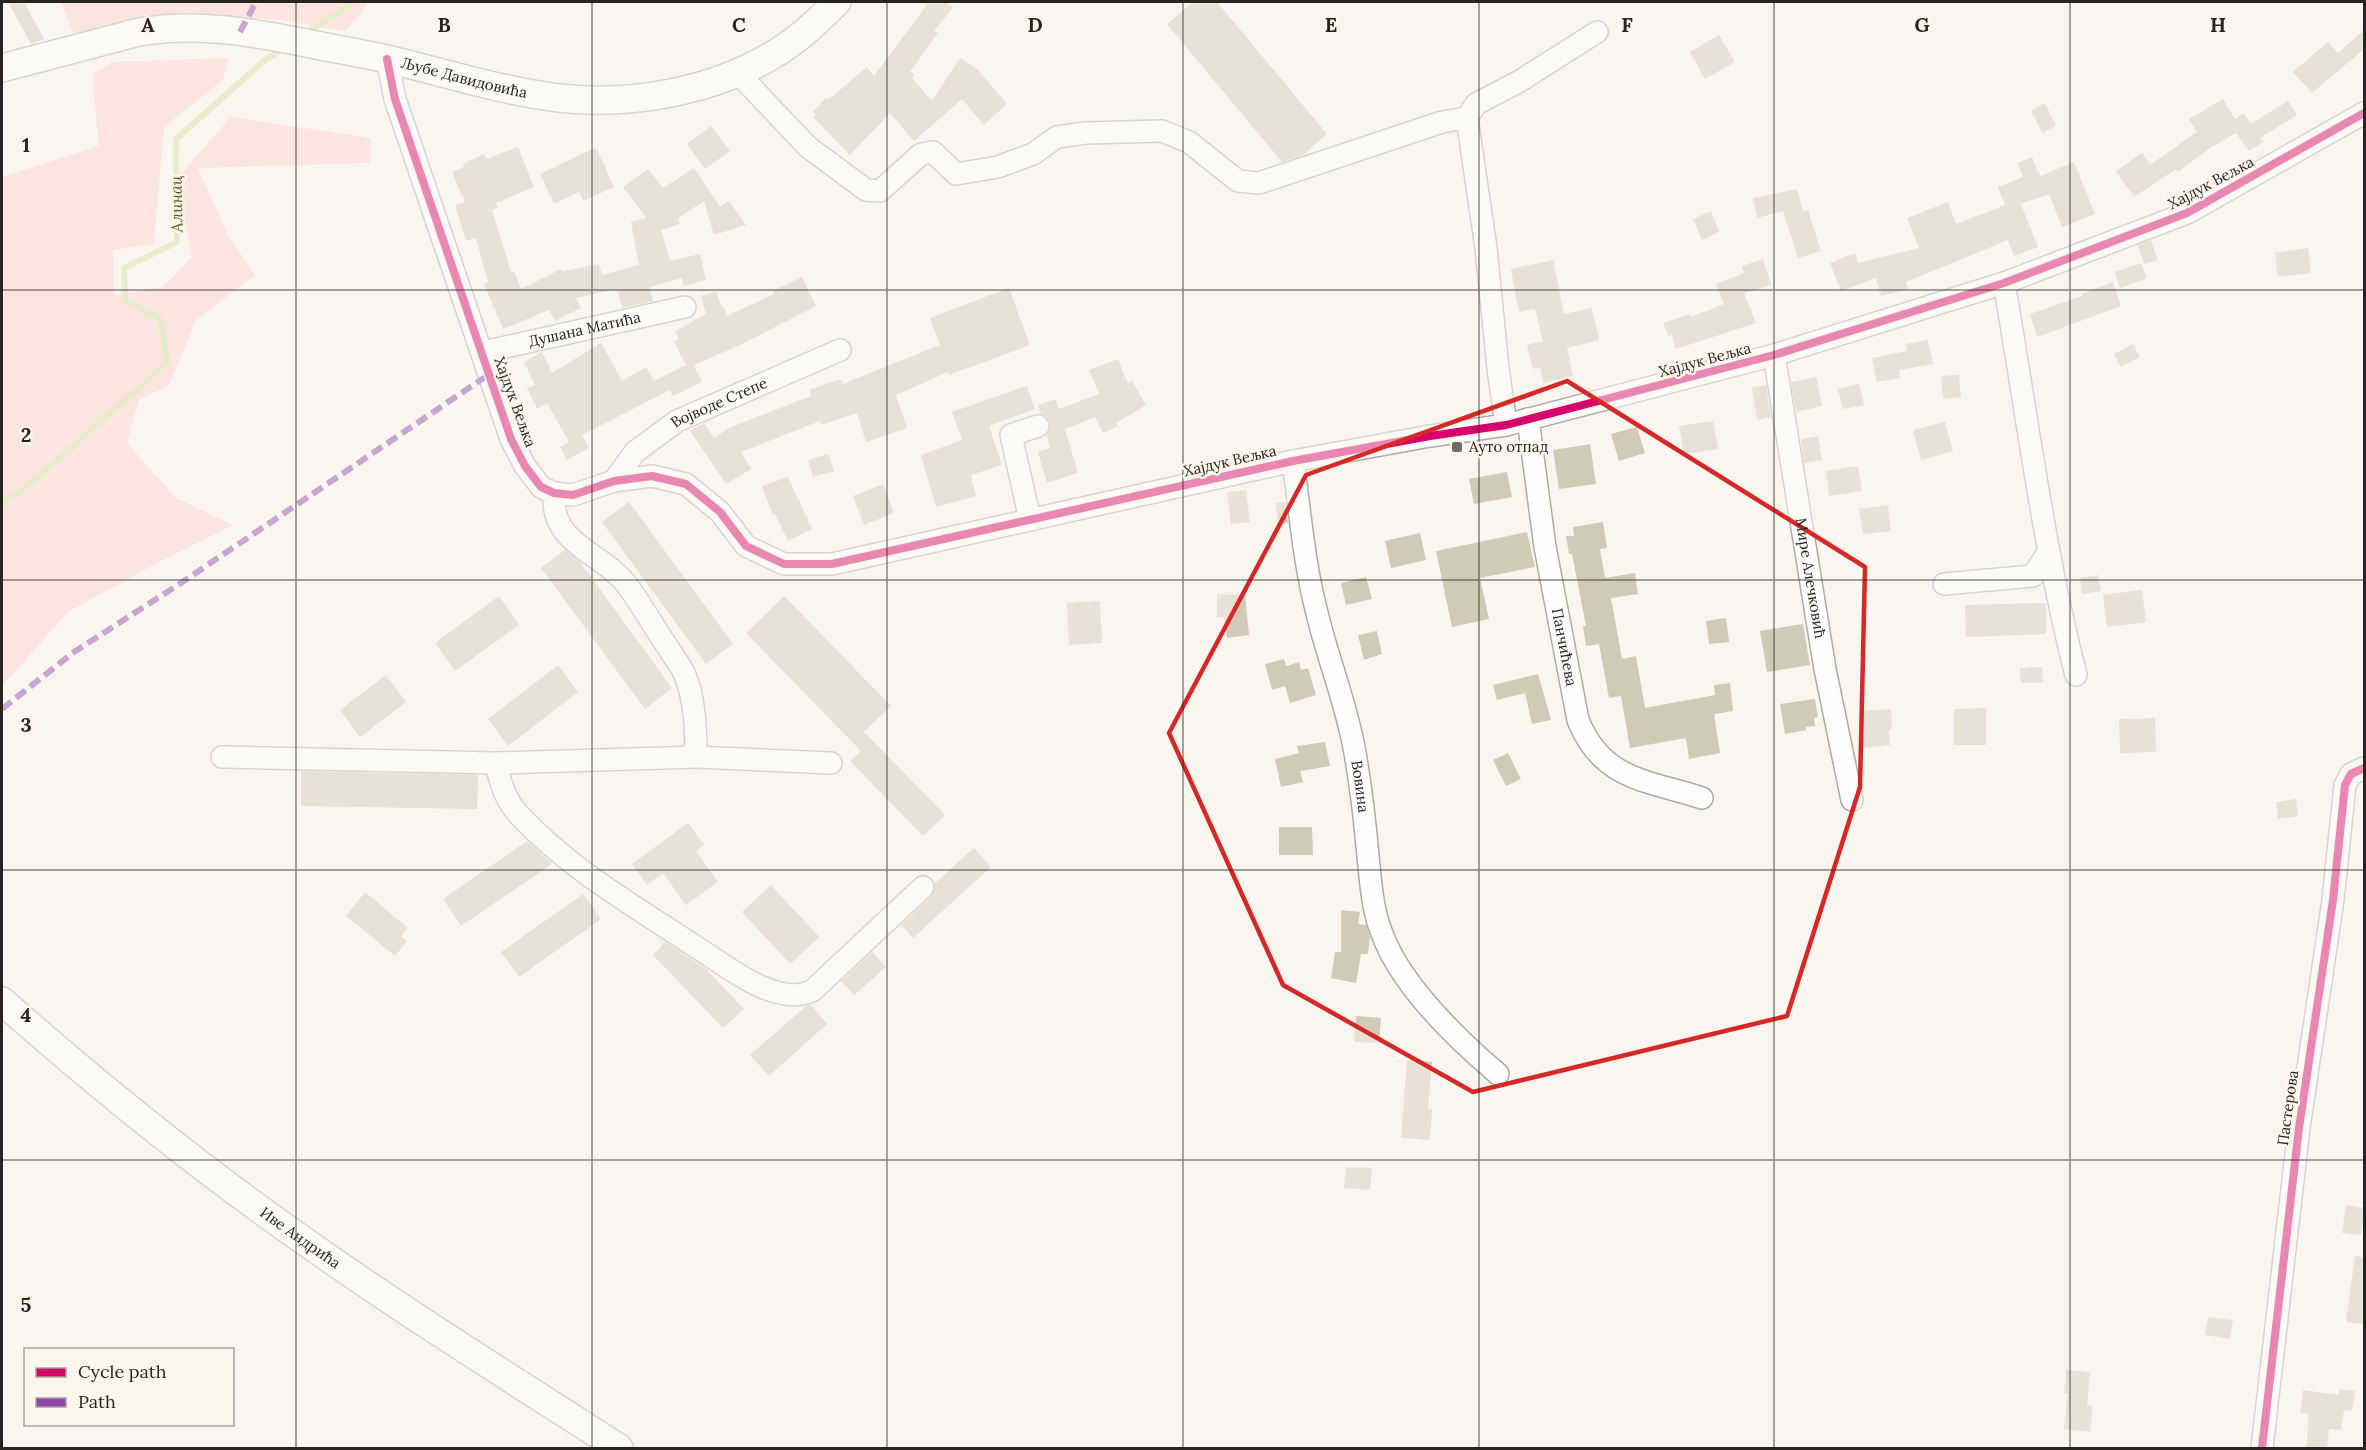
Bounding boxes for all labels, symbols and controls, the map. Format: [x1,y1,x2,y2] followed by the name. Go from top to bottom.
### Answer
[141,12,155,37] text: A
[437,12,451,37] text: B
[732,12,746,37] text: C
[1027,12,1043,37] text: D
[1325,12,1337,37] text: E
[1621,12,1633,37] text: F
[1914,12,1930,37] text: G
[2210,12,2226,37] text: H
[399,53,529,102] street label: Љубе Давидовића
[22,132,30,157] text: 1
[2164,152,2257,213] street label: Хајдук Вељка
[166,175,187,234] water label: Алинац
[526,307,643,351] street label: Душана Матића
[1657,338,1753,381] street label: Хајдук Вељка
[490,354,541,450] street label: Хајдук Вељка
[667,373,770,432] street label: Војводе Степе
[21,422,31,447] text: 2
[1468,437,1548,456] place label: Ауто отпад
[1450,440,1464,454] marker: Ауто отпад
[1182,441,1278,480] street label: Хајдук Вељка
[1792,516,1830,640] street label: Мире Алечковић
[1548,606,1581,688] street label: Панчићева
[20,712,32,737] text: 3
[1347,759,1374,814] street label: Вовина
[21,1002,32,1027] text: 4
[2273,1069,2302,1147] street label: Пастерова
[256,1203,345,1273] street label: Иве Андрића
[21,1292,32,1317] text: 5
[24,1348,234,1426] legend
[78,1360,167,1383] text: Cycle path
[78,1390,116,1413] text: Path

